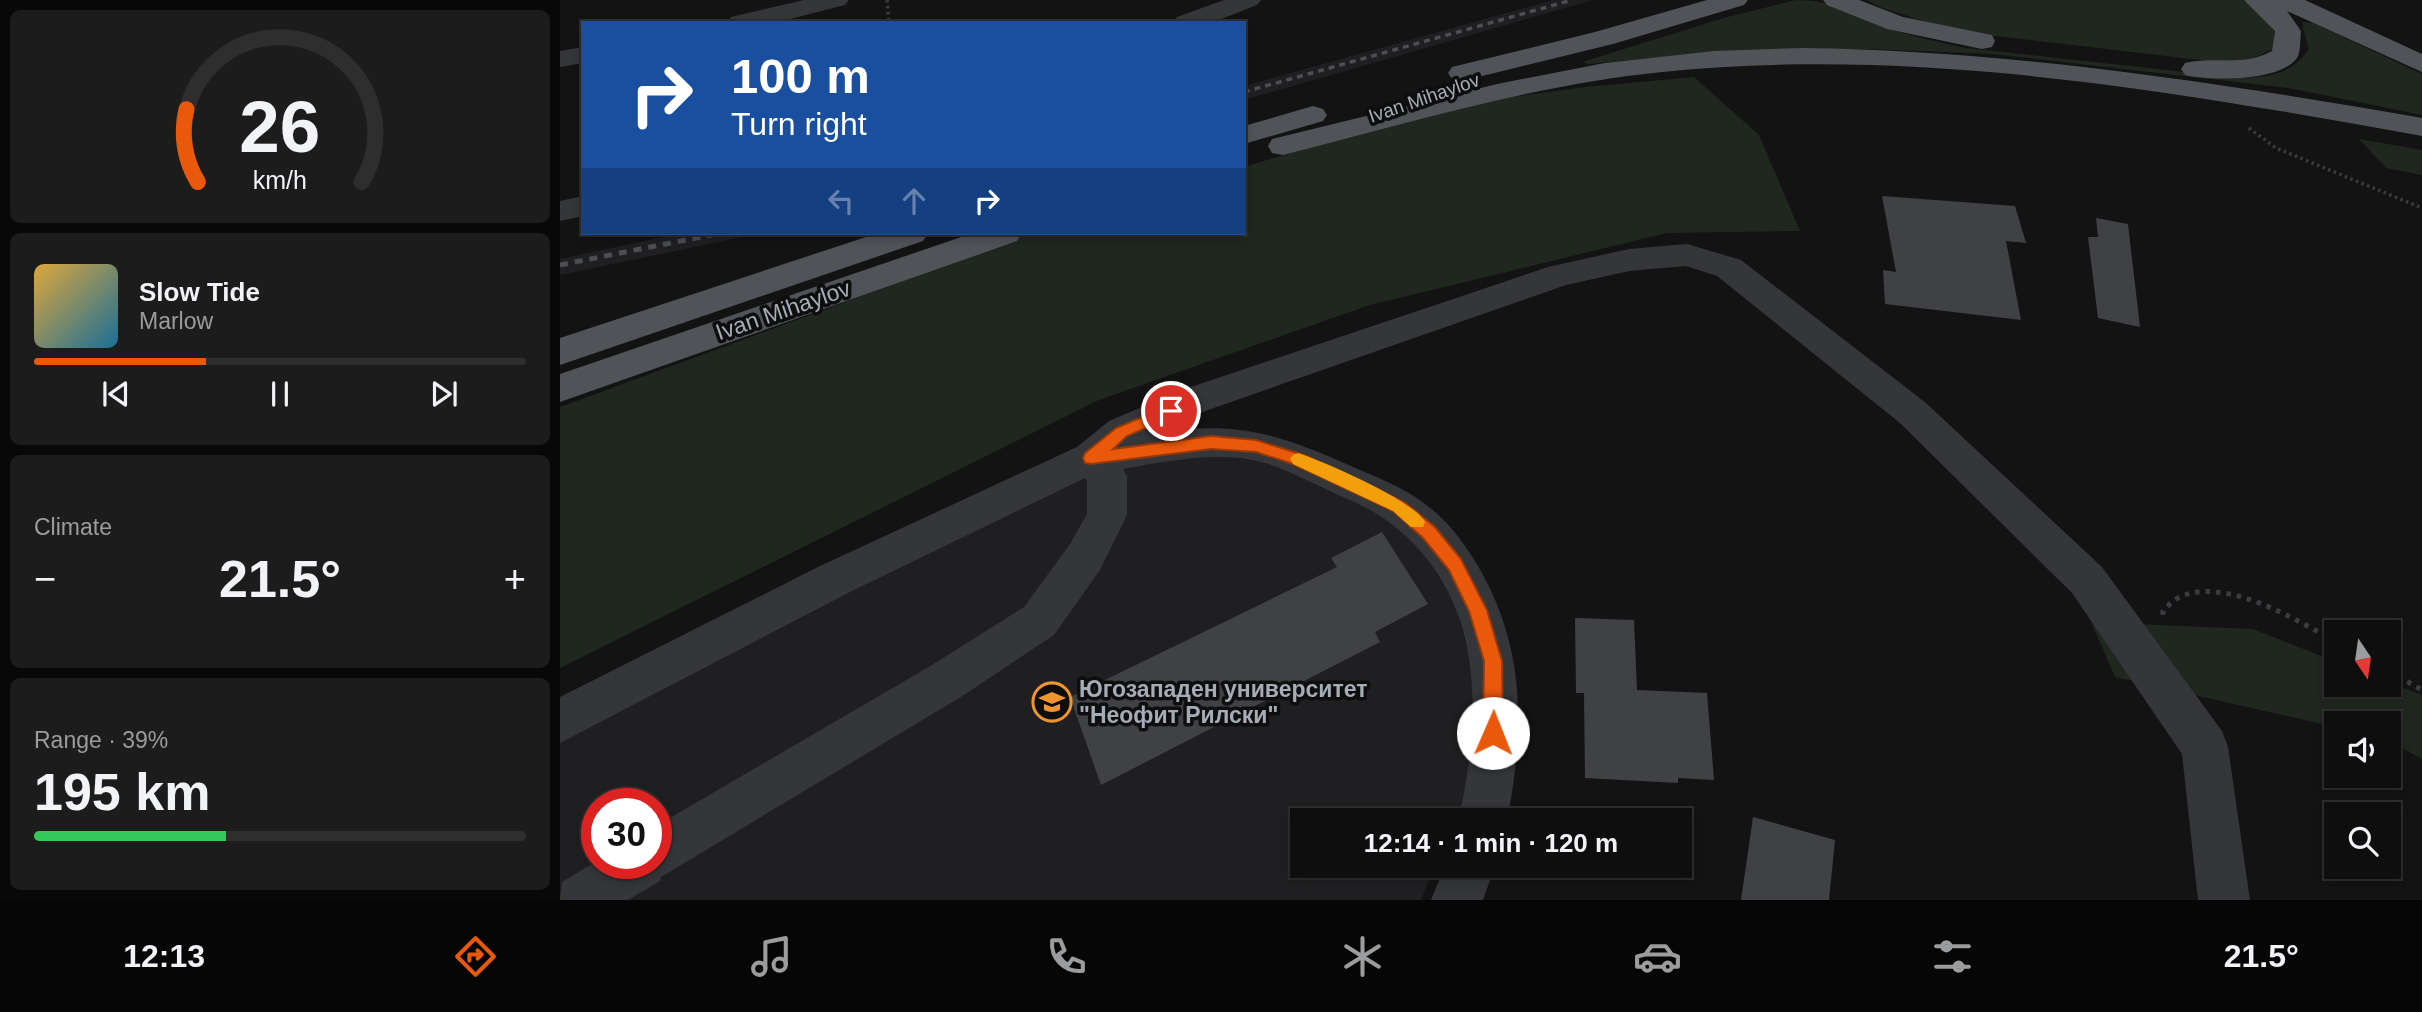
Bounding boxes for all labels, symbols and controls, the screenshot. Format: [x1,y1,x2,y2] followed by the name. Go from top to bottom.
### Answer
[616,49,707,140] icon: right
[731,49,870,103] text: 100 m
[1366,69,1483,127] street label: Ivan Mihaylov
[240,87,320,168] text: 26
[731,106,867,142] text: Turn right
[253,166,307,194] text: km/h
[822,182,860,220] icon: left
[895,182,933,220] icon: ahead
[968,182,1006,220] icon: right
[712,275,854,345] street label: Ivan Mihaylov
[139,277,260,307] text: Slow Tide
[139,308,213,334] text: Marlow
[97,375,135,413] icon: previous
[261,375,299,413] icon: pause
[425,375,463,413] icon: next
[1141,381,1201,441] pin
[1152,392,1190,430] icon: arrive
[34,514,112,540] text: Climate
[219,550,341,608] text: 21.5°
[34,558,56,600] text: −
[504,558,526,600] text: +
[2324,620,2401,696] north arrow
[2324,620,2401,879] map controls
[1079,676,1367,728] place label: Югозападен университет "Неофит Рилски"
[1031,681,1073,723] school or university icon: Югозападен университет "Неофит Рилски"
[1456,696,1530,770] position arrow
[2324,711,2401,788] button: sound
[34,727,168,753] text: Range · 39%
[34,763,210,821] text: 195 km
[581,788,672,879] speed limit sign: 30
[2324,802,2401,879] button: search
[1364,828,1618,858] text: 12:14 · 1 min · 120 m
[451,932,500,981] icon: directions
[747,932,796,981] icon: music
[1042,932,1091,981] icon: phone
[1338,932,1387,981] icon: climate
[1633,932,1682,981] icon: car
[1928,932,1977,981] icon: filters
[123,938,205,974] text: 12:13
[2224,938,2299,974] text: 21.5°

